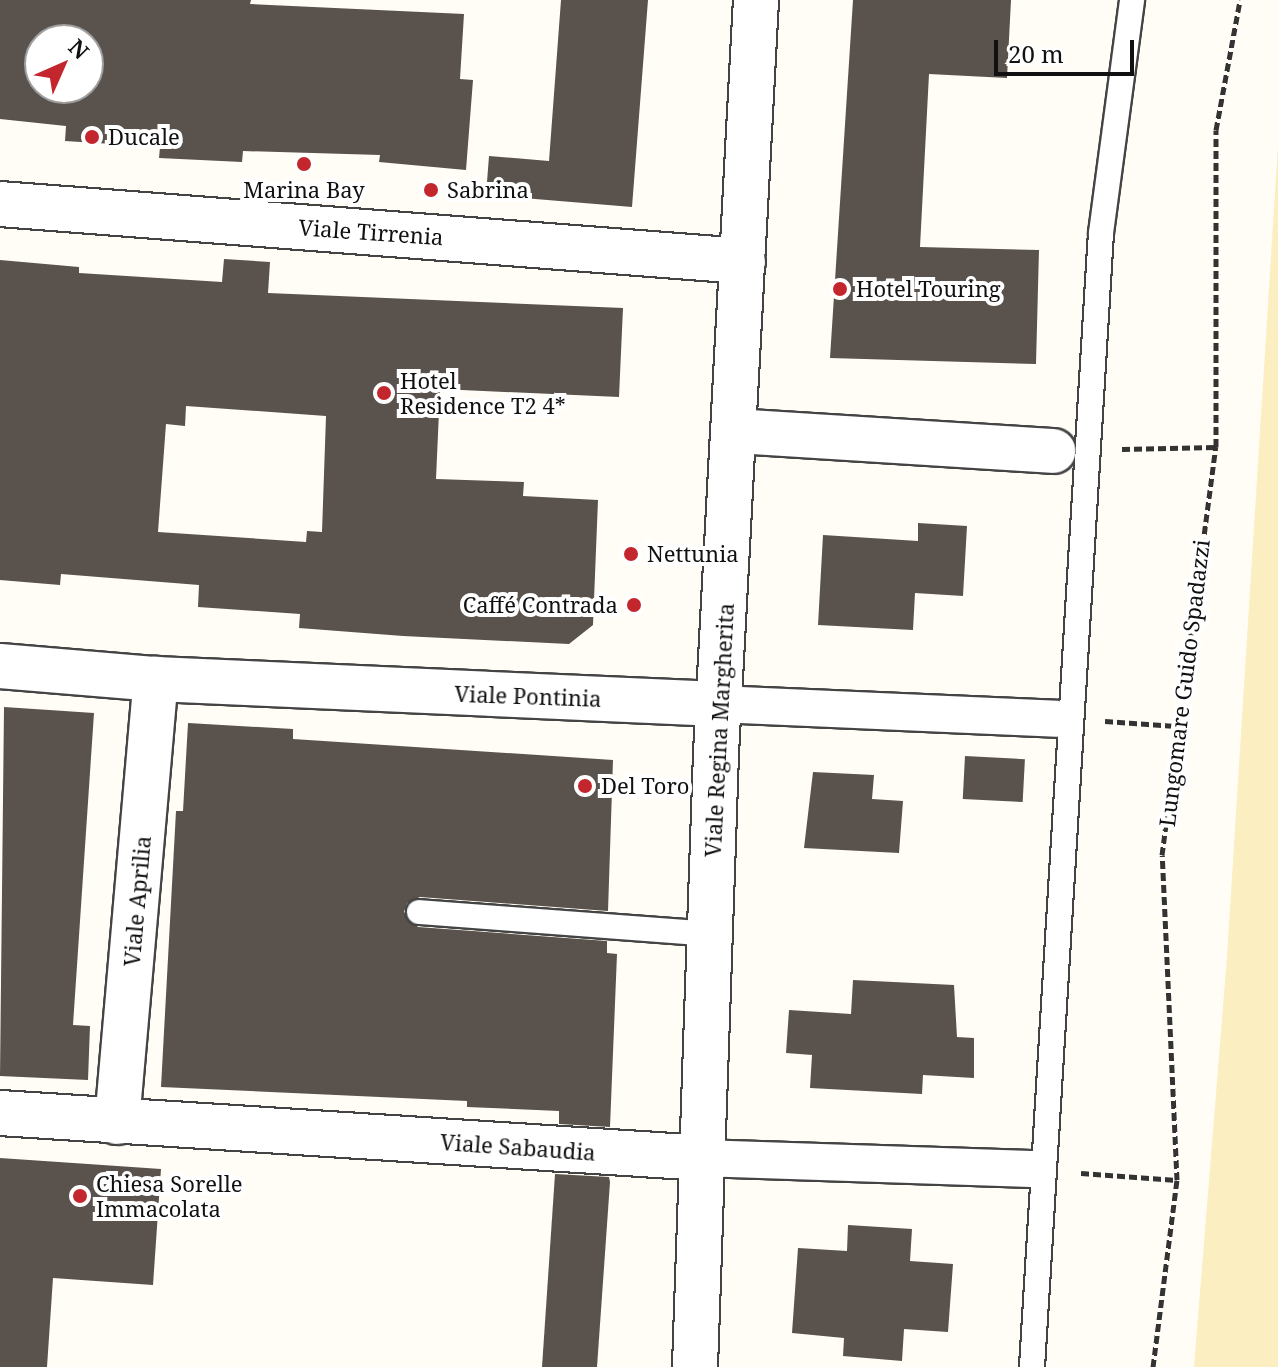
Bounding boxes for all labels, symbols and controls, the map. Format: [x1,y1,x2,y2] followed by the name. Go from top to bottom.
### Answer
[24,24,104,104] north arrow
[998,24,1138,74] scale bar
[63,32,96,65] text: N
[1008,37,1064,70] text: 20 m
[108,124,180,150] place label: Ducale
[83,128,101,146] marker: Ducale
[295,155,313,173] marker: Marina Bay
[243,177,365,203] place label: Marina Bay
[447,177,529,203] place label: Sabrina
[422,181,440,199] marker: Sabrina
[298,214,444,250] street label: Viale Tirrenia
[856,276,1001,302] place label: Hotel Touring
[831,280,849,298] marker: Hotel Touring
[400,367,566,418] place label: Hotel Residence T2 4*
[375,384,393,402] marker: Hotel Residence T2 4*
[1153,538,1215,828] street label: Lungomare Guido Spadazzi
[647,541,739,567] place label: Nettunia
[622,545,640,563] marker: Nettunia
[463,592,618,618] place label: Caffé Contrada
[625,596,643,614] marker: Caffé Contrada
[699,602,739,858] street label: Viale Regina Margherita
[454,680,602,712] street label: Viale Pontinia
[601,773,689,799] place label: Del Toro
[576,777,594,795] marker: Del Toro
[118,834,156,968] street label: Viale Aprilia
[439,1128,597,1166] street label: Viale Sabaudia
[96,1170,243,1222] place label: Chiesa Sorelle Immacolata
[71,1187,89,1205] marker: Chiesa Sorelle Immacolata

